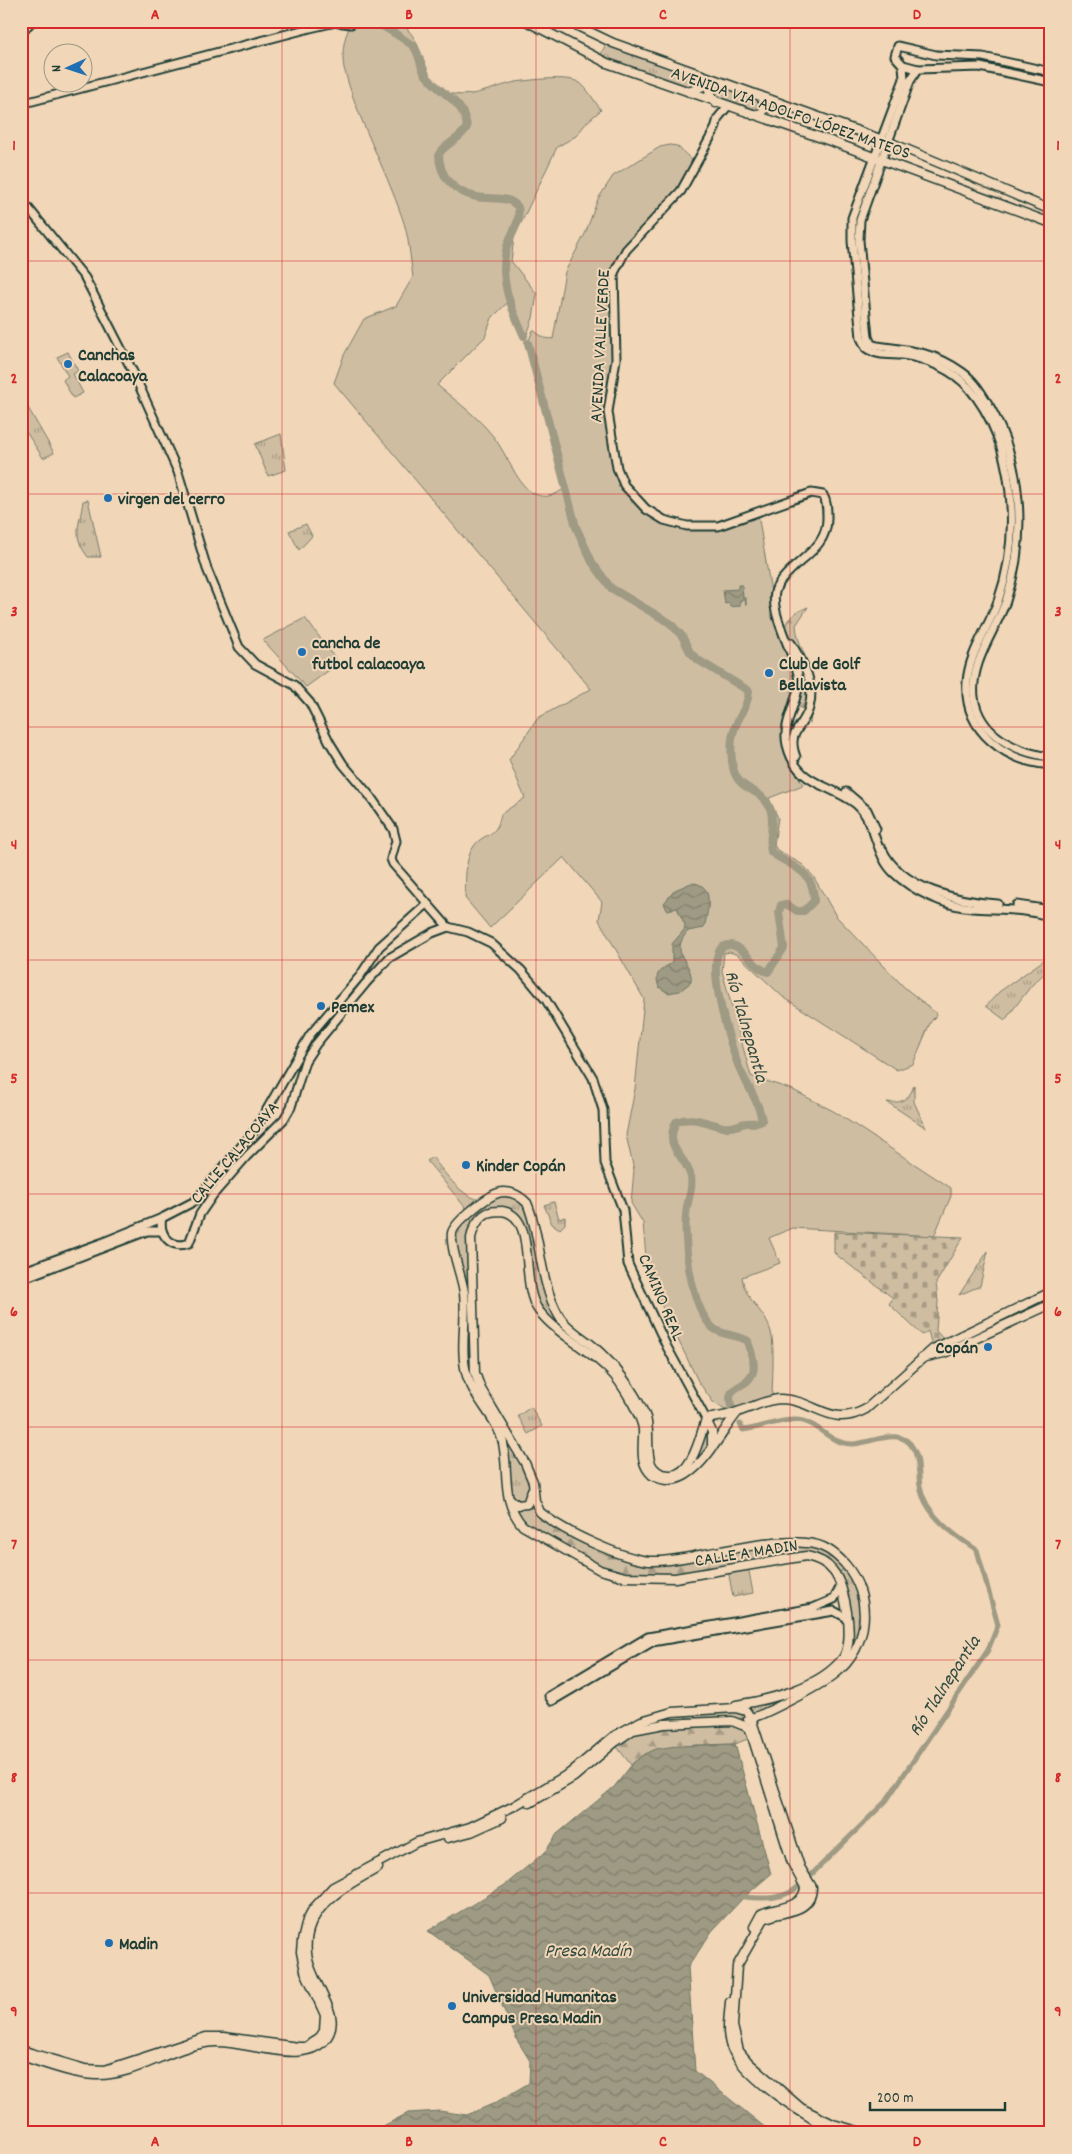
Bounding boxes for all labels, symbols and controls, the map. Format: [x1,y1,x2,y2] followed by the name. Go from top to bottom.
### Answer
[151,4,160,27] text: A
[405,4,413,27] text: B
[659,4,667,27] text: C
[913,4,922,27] text: D
[42,42,92,92] north arrow
[667,62,913,167] street label: AVENIDA VIA ADOLFO LÓPEZ MATEOS
[47,65,67,73] text: N
[12,135,16,158] text: 1
[1056,135,1060,158] text: 1
[585,269,618,423] street label: AVENIDA VALLE VERDE
[78,344,148,390] place label: Canchas Calacoaya
[62,358,74,370] marker: Canchas Calacoaya
[11,368,18,391] text: 2
[1055,368,1062,391] text: 2
[118,488,225,513] place label: virgen del cerro
[102,492,114,504] marker: virgen del cerro
[10,601,18,624] text: 3
[1054,601,1062,624] text: 3
[311,632,425,678] place label: cancha de futbol calacoaya
[296,646,308,658] marker: cancha de futbol calacoaya
[779,653,862,699] place label: Club de Golf Bellavista
[763,667,775,679] marker: Club de Golf Bellavista
[11,834,17,857] text: 4
[1055,834,1061,857] text: 4
[716,968,774,1087] water label: Río Tlalnepantla
[331,996,374,1021] place label: Pemex
[315,1000,327,1012] marker: Pemex
[10,1068,18,1091] text: 5
[1054,1068,1062,1091] text: 5
[185,1097,286,1210] street label: CALLE CALACOAYA
[476,1155,566,1180] place label: Kinder Copán
[460,1159,472,1171] marker: Kinder Copán
[630,1251,689,1346] street label: CAMINO REAL
[10,1301,18,1324] text: 6
[1054,1301,1062,1324] text: 6
[936,1337,978,1362] place label: Copán
[982,1341,994,1353] marker: Copán
[11,1534,17,1557] text: 7
[693,1534,800,1575] street label: CALLE A MADIN
[1055,1534,1061,1557] text: 7
[903,1630,989,1743] water label: Río Tlalnepantla
[11,1767,18,1790] text: 8
[1055,1767,1062,1790] text: 8
[119,1933,158,1958] place label: Madin
[103,1937,115,1949] marker: Madin
[545,1939,632,1966] water label: Presa Madín
[462,1986,617,2032] place label: Universidad Humanitas Campus Presa Madin
[446,2000,458,2012] marker: Universidad Humanitas Campus Presa Madin
[10,2001,18,2024] text: 9
[1054,2001,1062,2024] text: 9
[870,2079,1004,2111] scale bar
[877,2088,914,2110] text: 200 m
[151,2131,160,2154] text: A
[405,2131,413,2154] text: B
[659,2131,667,2154] text: C
[913,2131,922,2154] text: D

